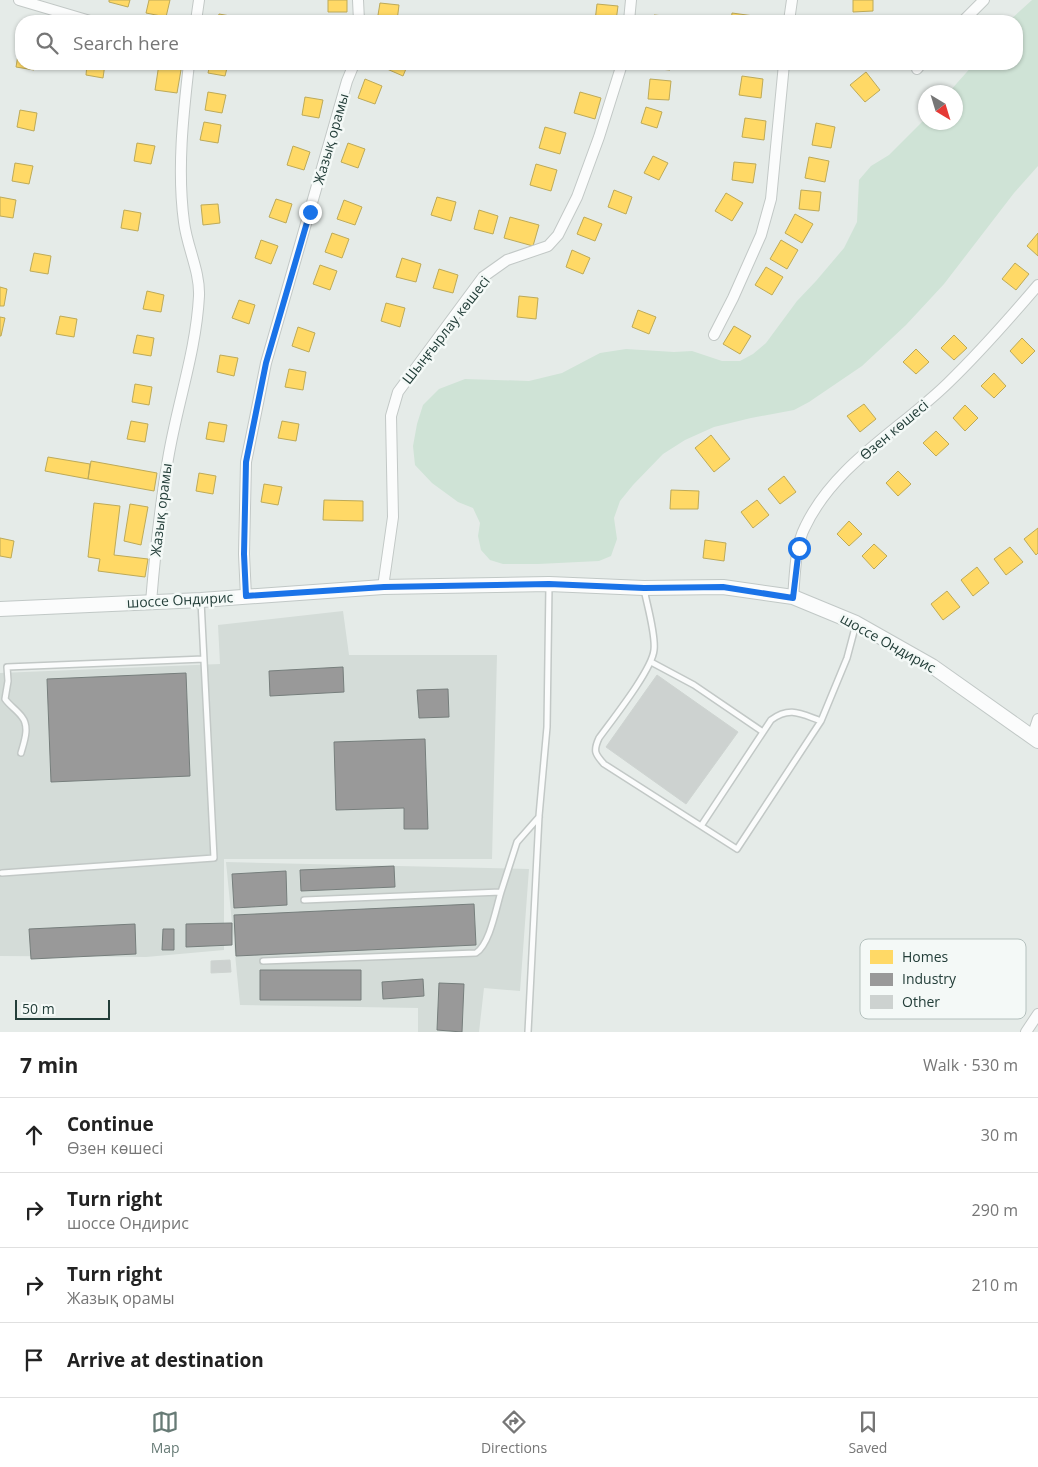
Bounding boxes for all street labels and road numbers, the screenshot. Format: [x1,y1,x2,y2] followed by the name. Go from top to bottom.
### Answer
[308,91,353,187] street label: Жазық орамы
[397,272,494,388] street label: Шыңғырлау көшесі
[855,395,932,464] street label: Өзен көшесі
[145,462,176,558] street label: Жазық орамы
[126,587,234,612] street label: шоссе Ондирис
[837,608,940,677] street label: шоссе Ондирис

